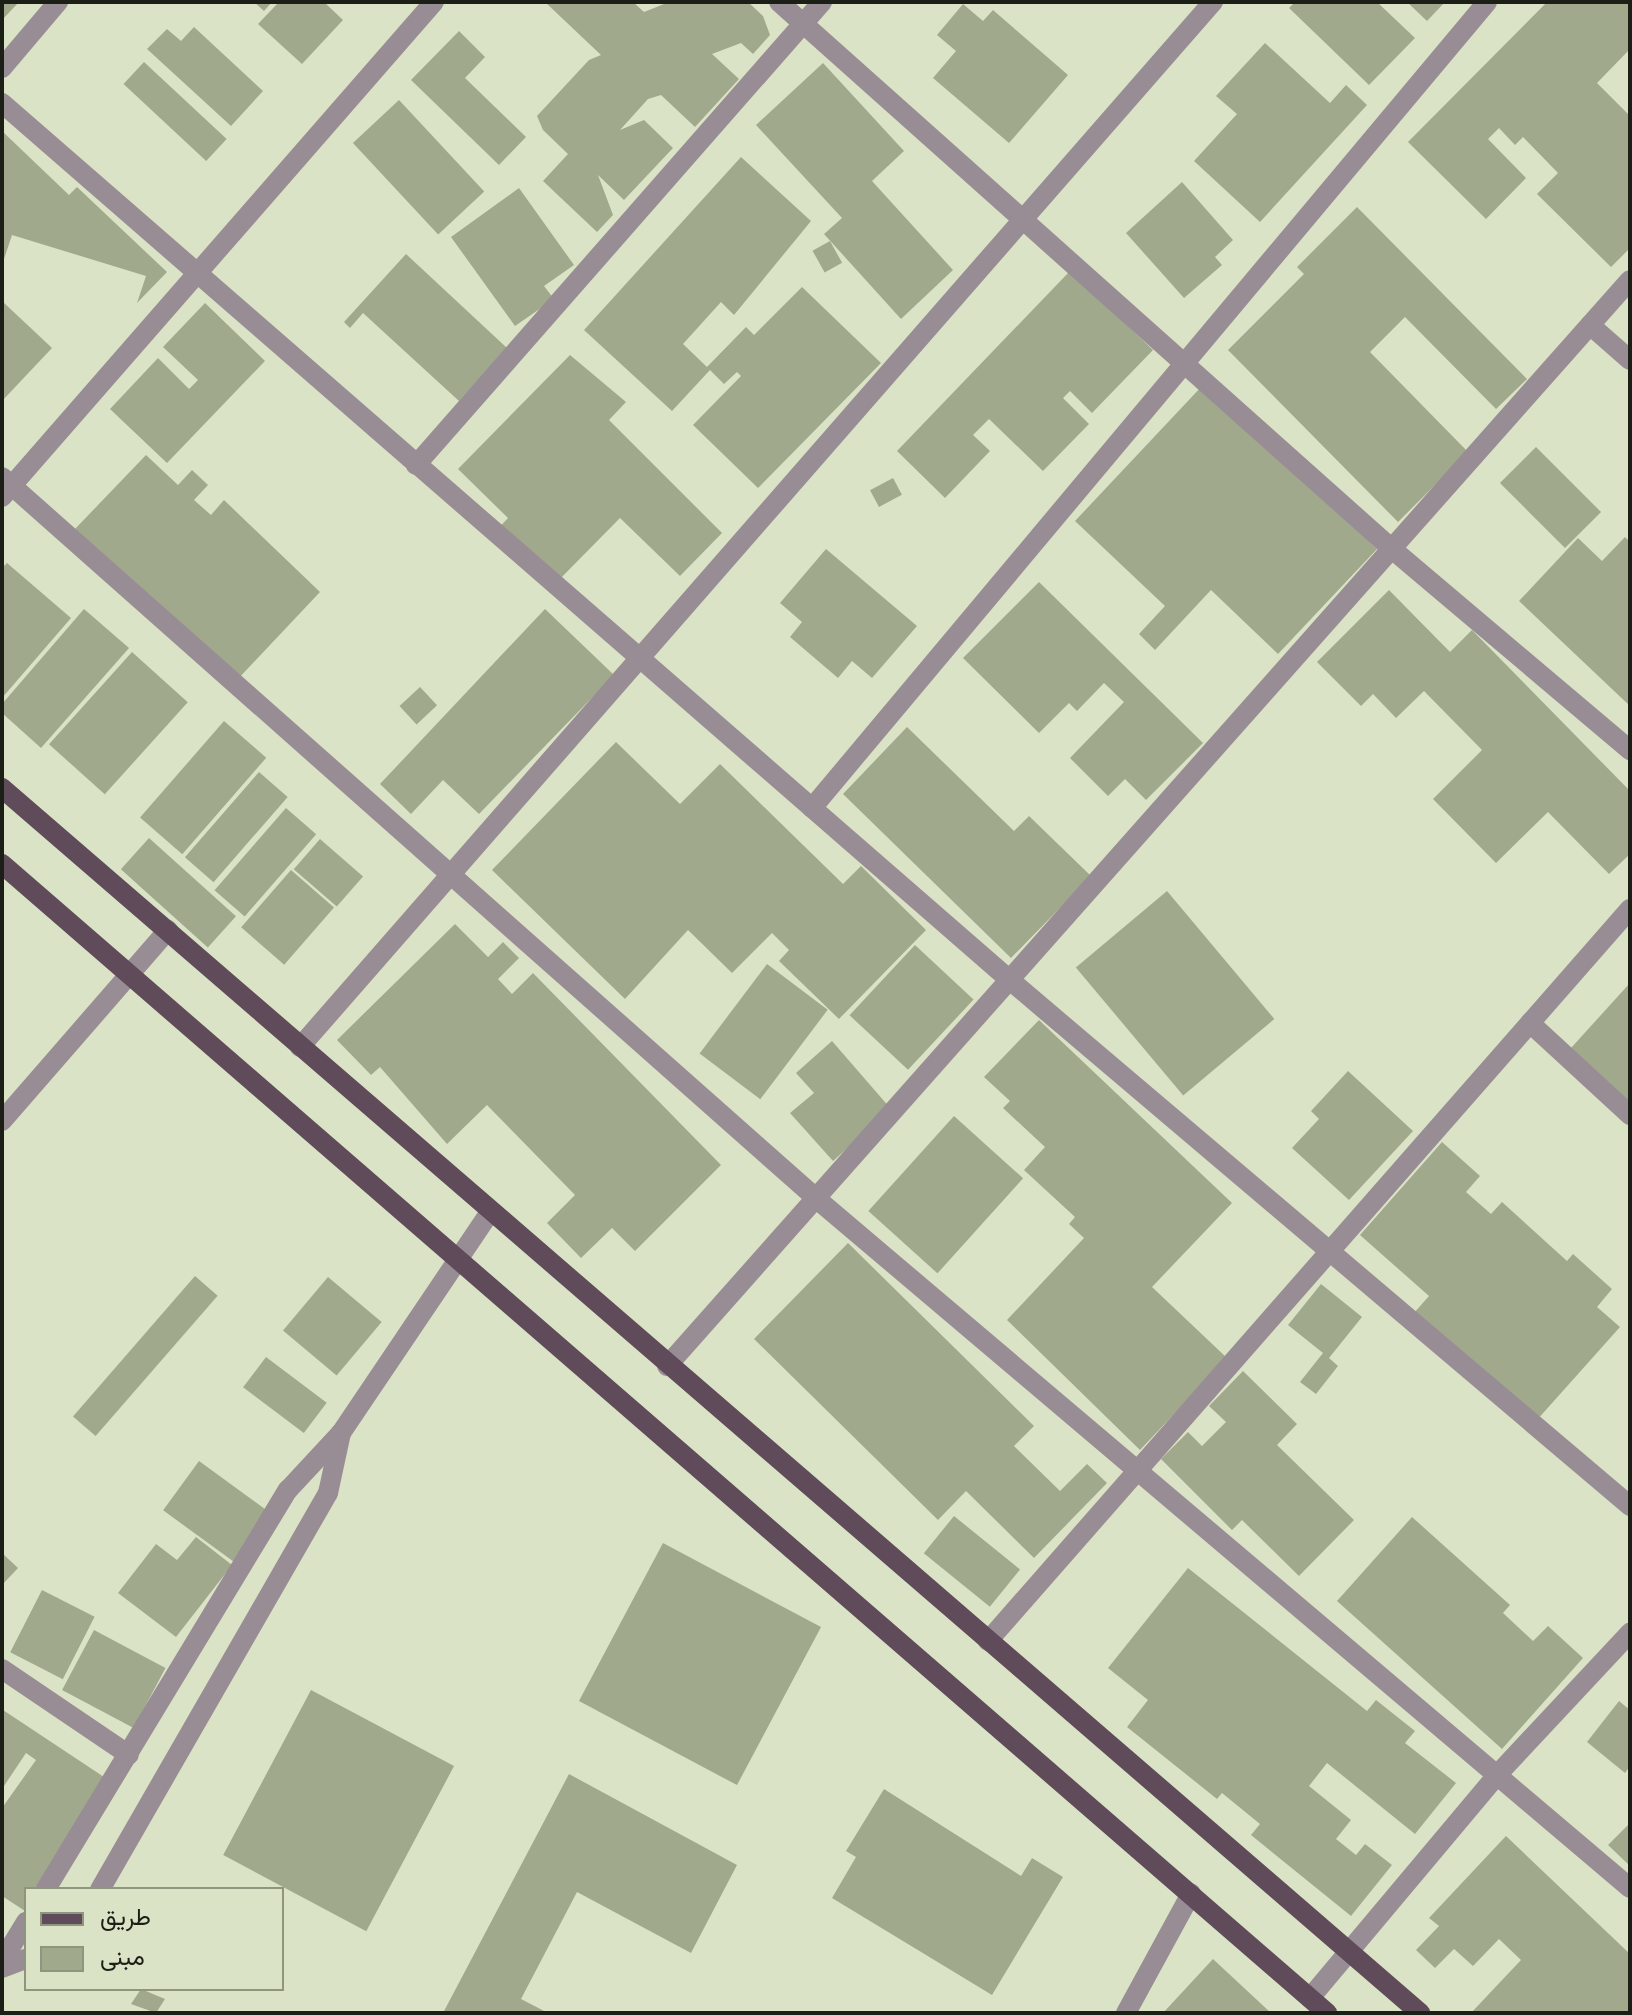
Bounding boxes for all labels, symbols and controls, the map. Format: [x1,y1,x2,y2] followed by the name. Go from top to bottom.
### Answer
[24,1887,284,1991] legend
[100,1906,151,1930] text: طريق
[100,1946,145,1970] text: مبنى

